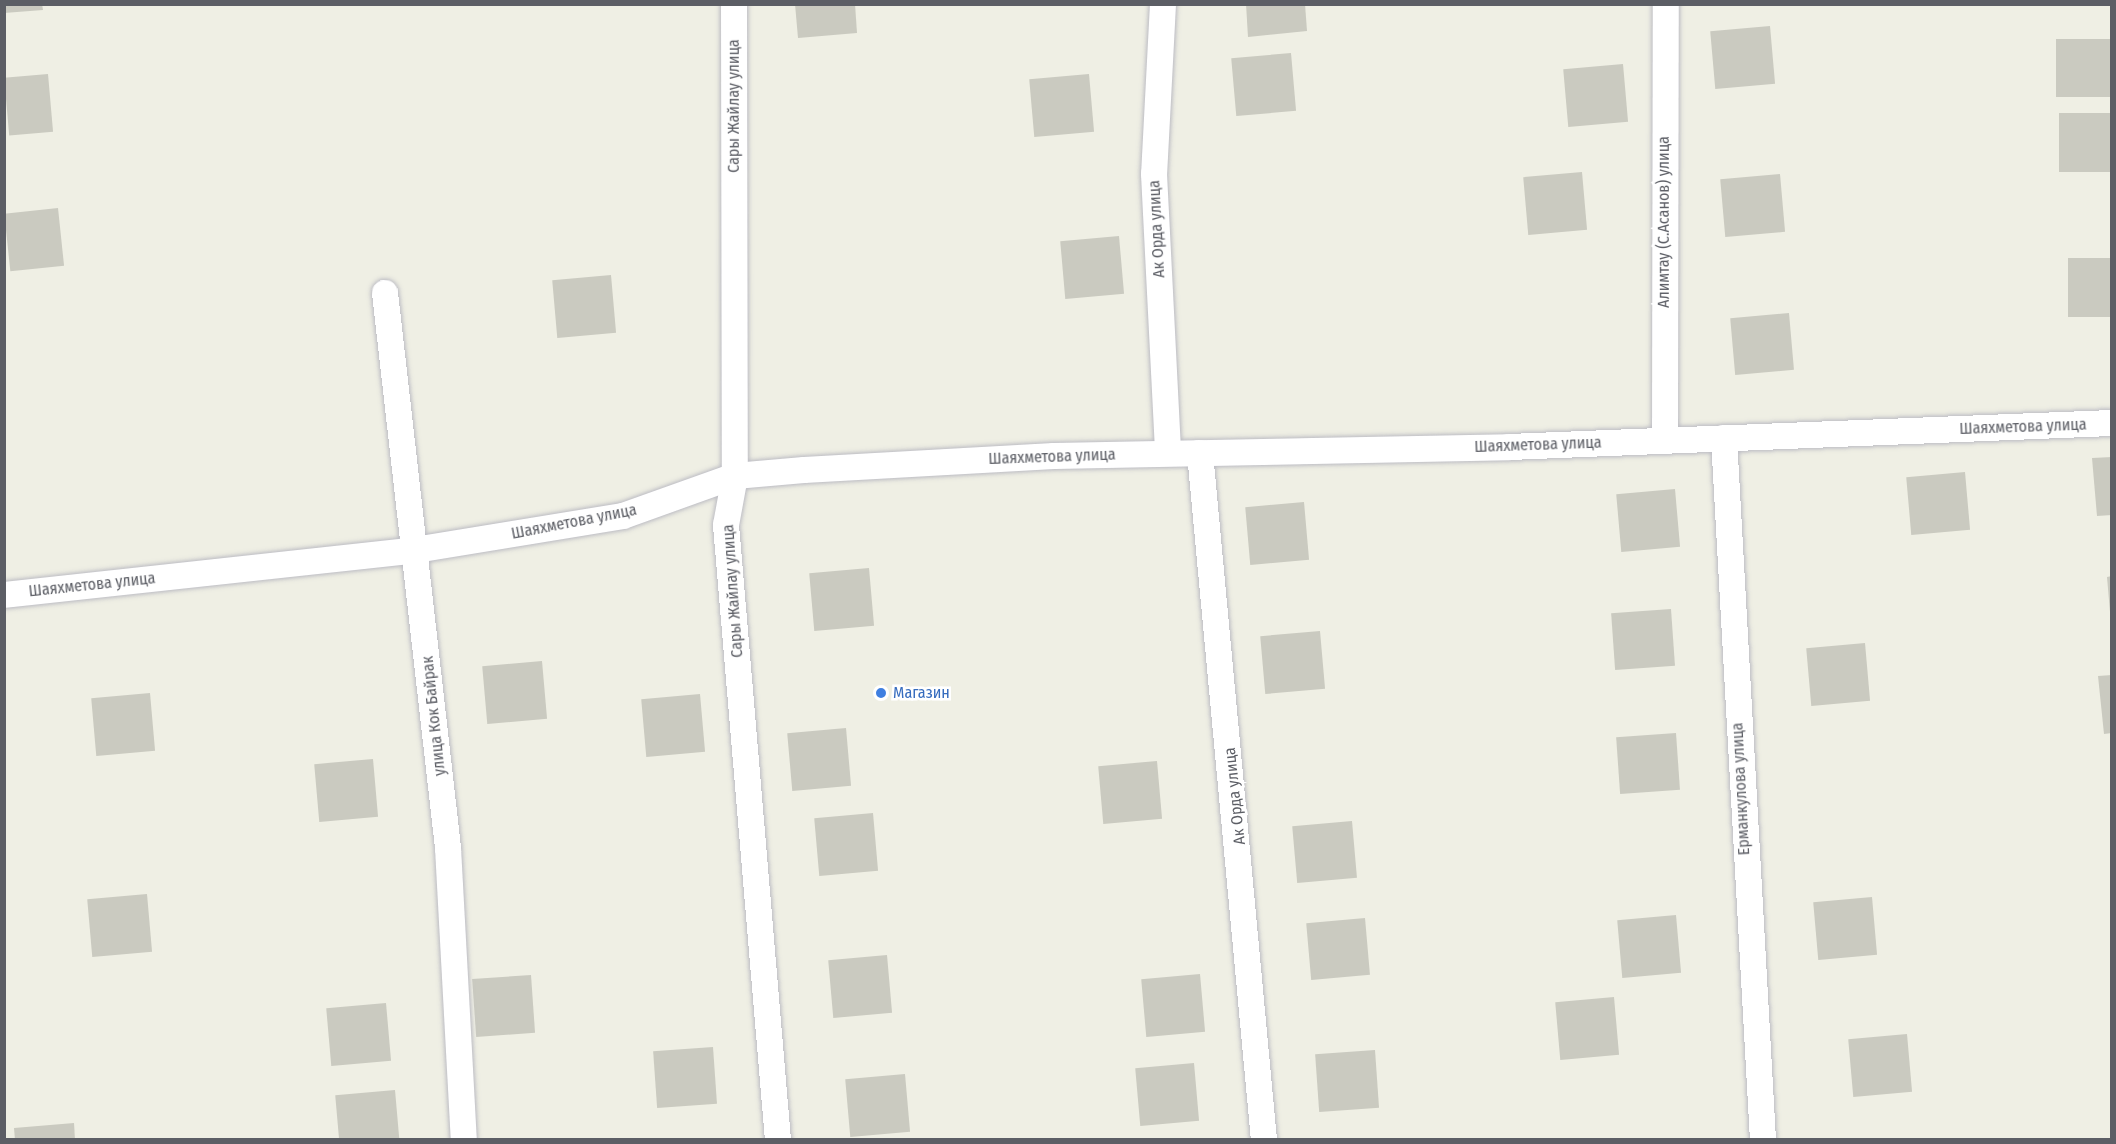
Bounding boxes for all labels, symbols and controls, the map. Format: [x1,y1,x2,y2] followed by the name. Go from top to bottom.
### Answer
[724,39,744,173] street label: Сары Жайлау улица
[1654,136,1674,308] street label: Алимтау (С.Асанов) улица
[1145,180,1169,278] street label: Ак Орда улица
[1959,415,2087,439] street label: Шаяхметова улица
[1474,433,1602,457] street label: Шаяхметова улица
[988,445,1116,469] street label: Шаяхметова улица
[510,500,638,544] street label: Шаяхметова улица
[719,524,747,658] street label: Сары Жайлау улица
[28,569,156,601] street label: Шаяхметова улица
[418,655,450,777] street label: улица Кок Байрак
[893,683,950,703] place label: Магазин
[874,686,888,700] marker: Магазин
[1728,722,1754,856] street label: Ерманкулова улица
[1220,746,1250,846] street label: Ак Орда улица

